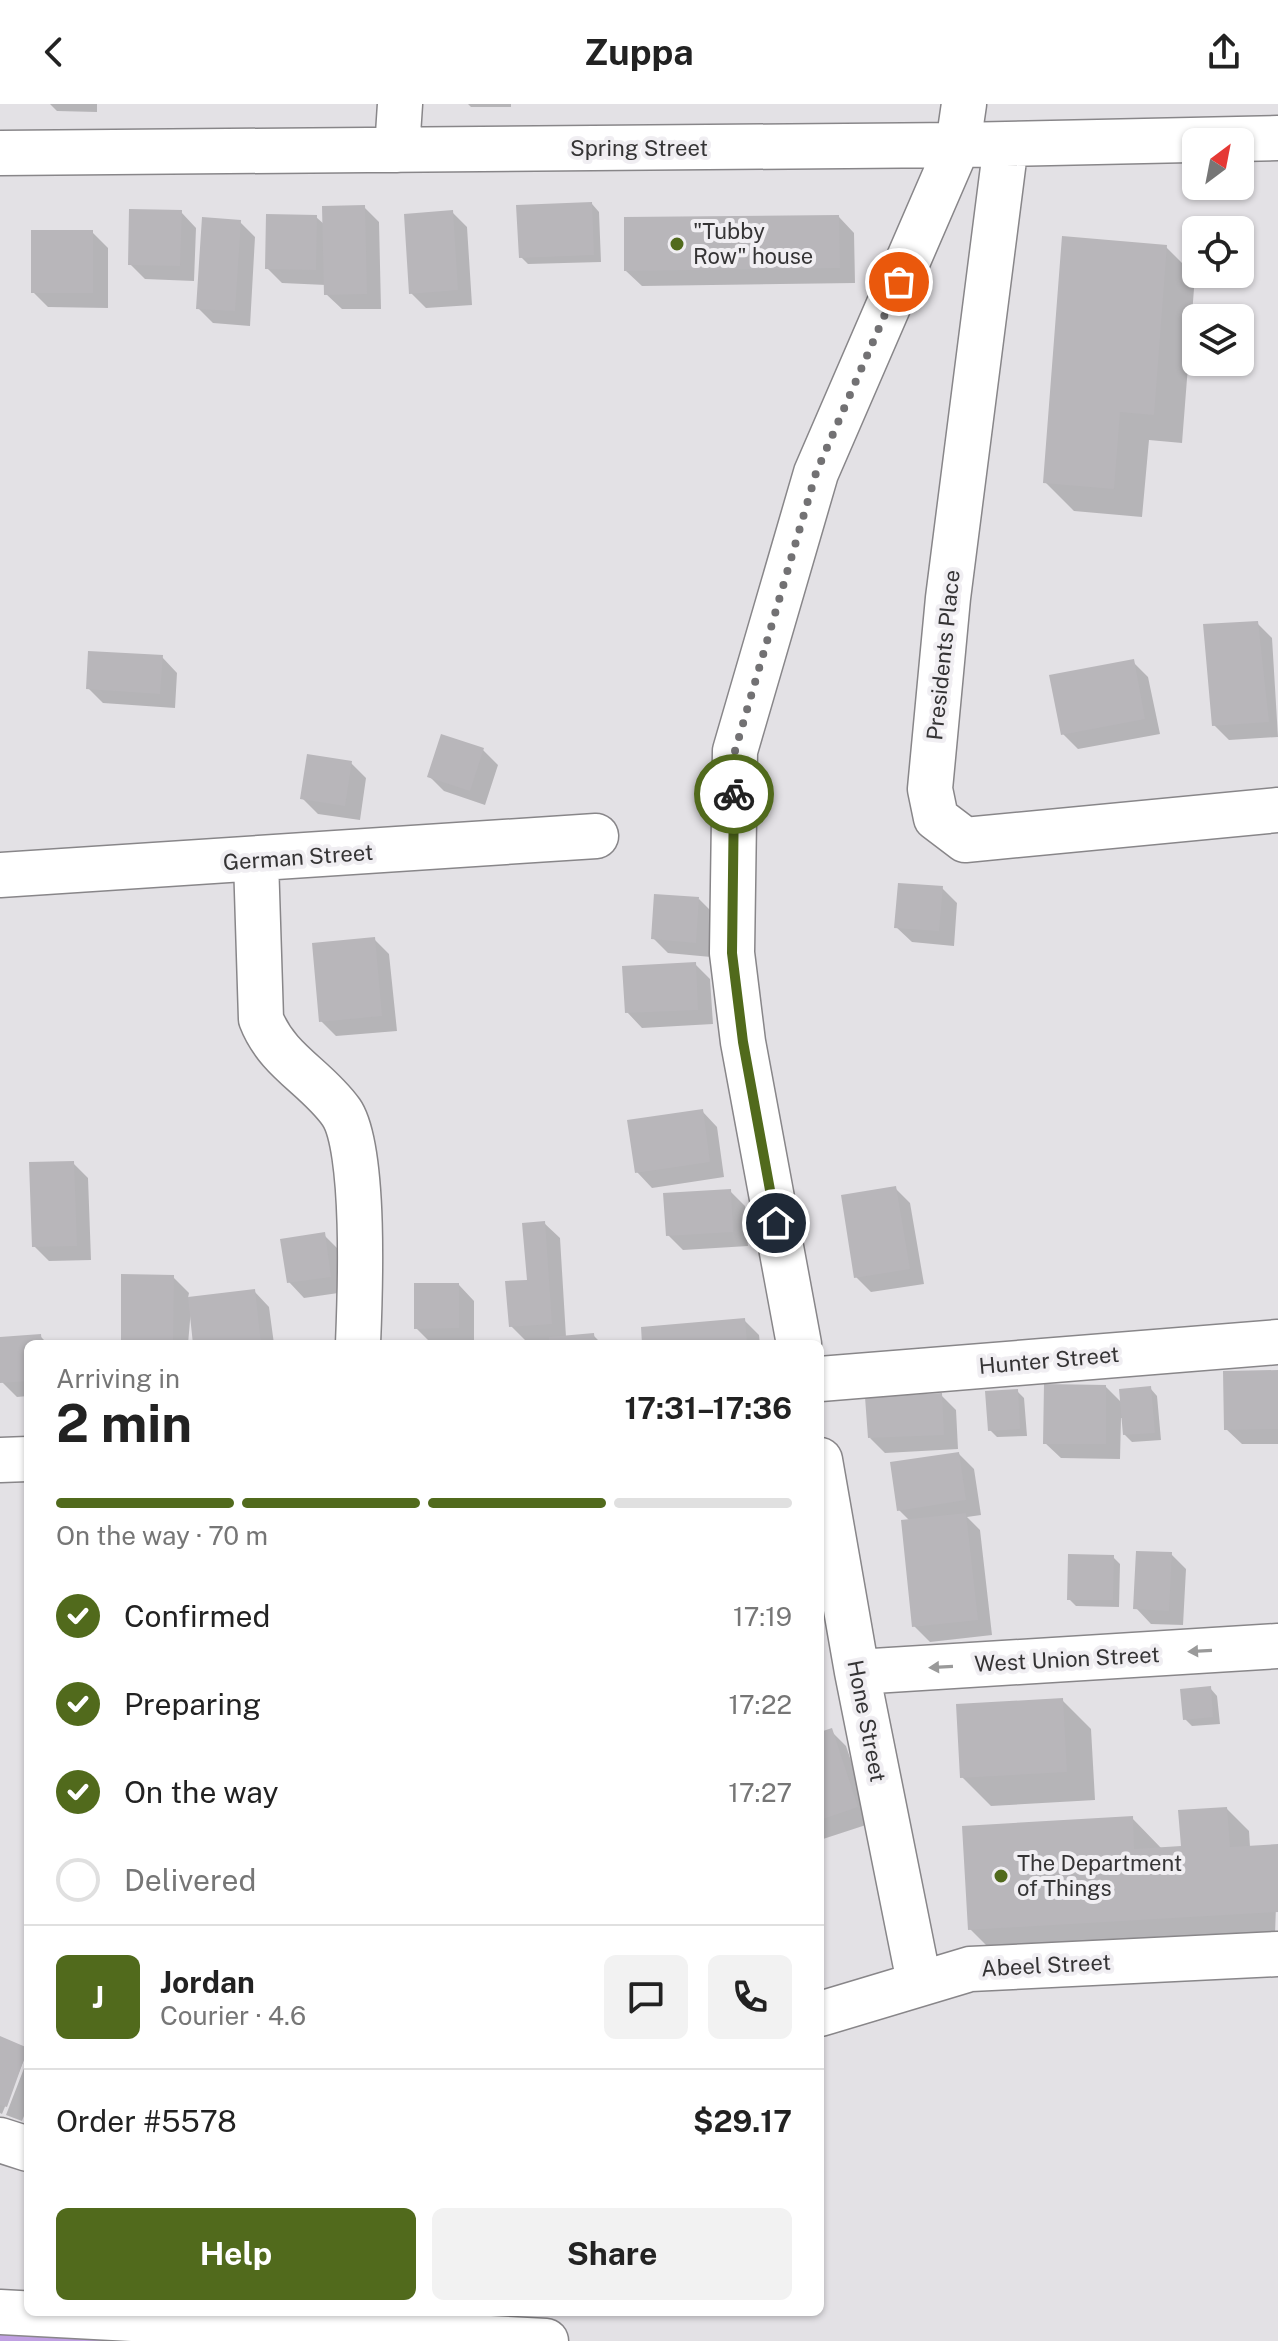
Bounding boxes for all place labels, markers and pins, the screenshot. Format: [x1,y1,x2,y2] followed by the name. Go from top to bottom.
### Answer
[693,218,813,269] place label: "Tubby Row" house
[668,235,686,253] marker: "Tubby Row" house
[865,248,933,316] pin
[742,1189,810,1257] pin
[1017,1850,1182,1901] place label: The Department of Things
[992,1867,1010,1885] marker: The Department of Things

